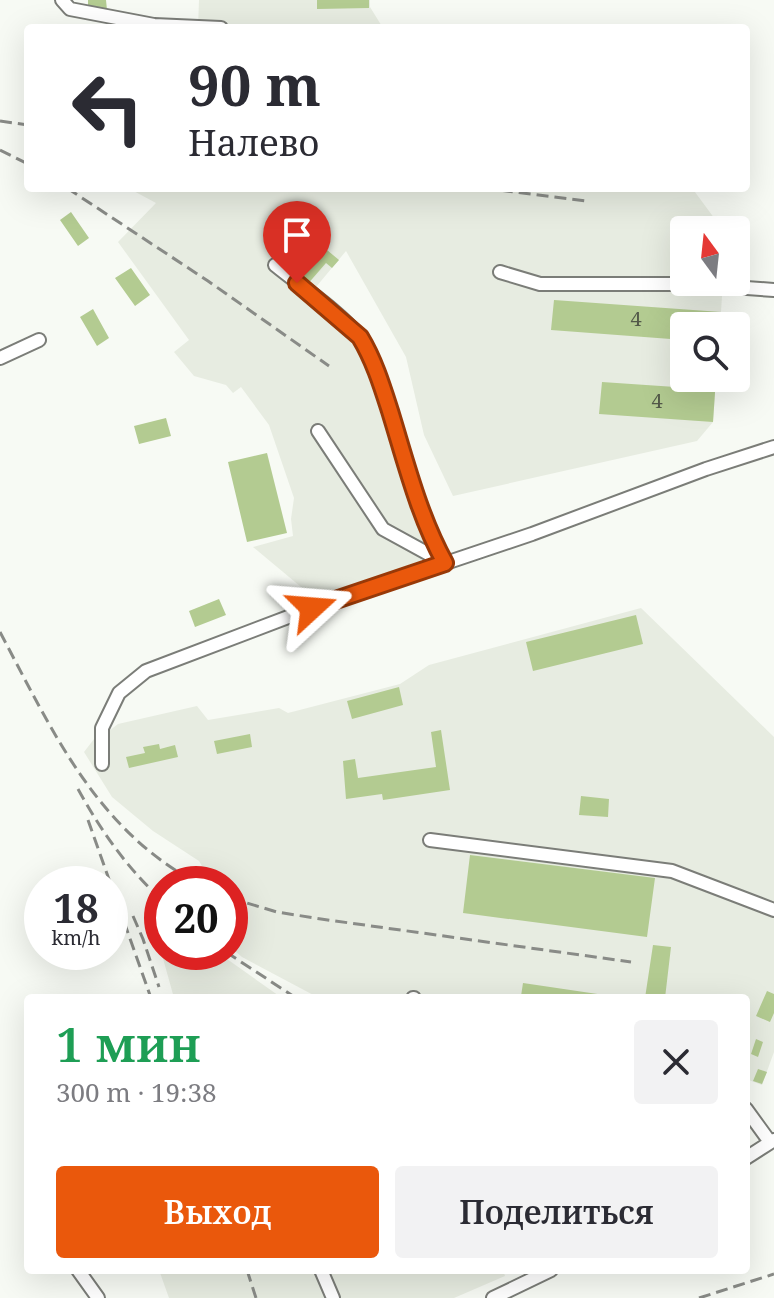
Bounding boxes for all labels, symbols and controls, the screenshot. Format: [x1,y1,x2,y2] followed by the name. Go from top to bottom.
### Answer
[188,46,321,122] text: 90 m
[56,56,160,160] icon: left
[188,118,319,167] text: Налево
[263,201,331,283] pin
[275,213,319,257] icon: arrive
[670,216,750,296] north arrow
[670,216,750,392] map controls
[630,305,642,332] house number: 4
[670,312,750,392] button: search
[651,387,663,414] house number: 4
[270,566,354,650] position arrow
[144,866,248,970] speed limit sign: 20
[53,880,99,935] text: 18
[51,924,101,951] text: km/h
[56,1011,201,1076] text: 1 мин
[634,1020,718,1104] button: close
[56,1074,217,1110] text: 300 m · 19:38
[56,1166,379,1258] button: Выход
[395,1166,718,1258] button: Поделиться

